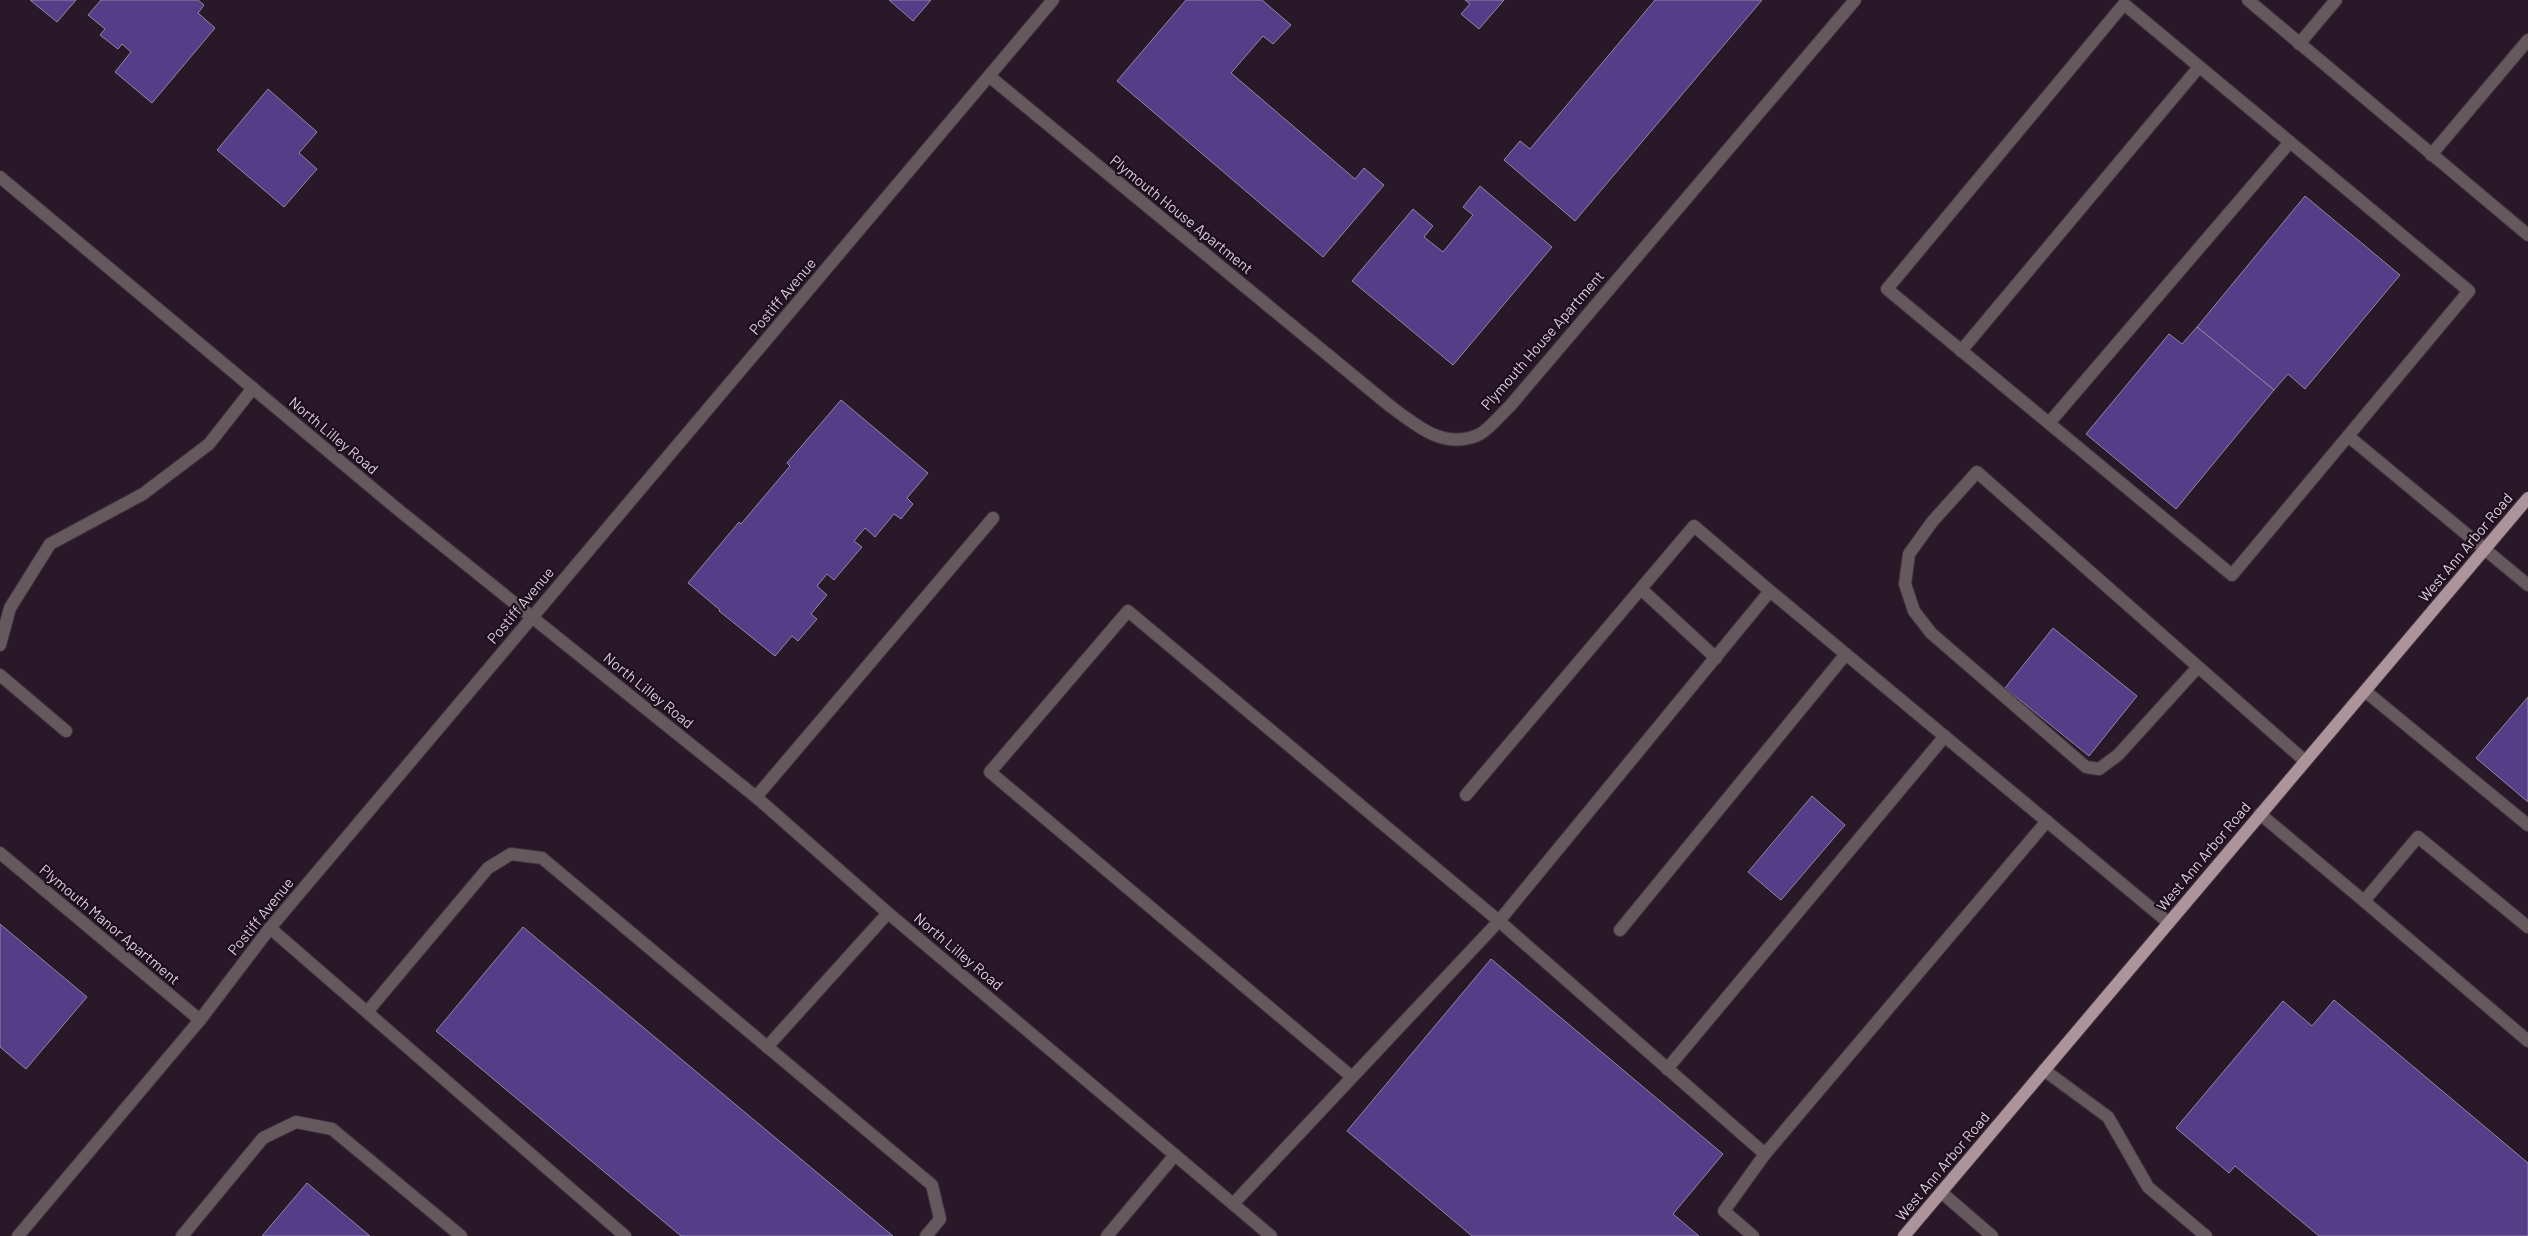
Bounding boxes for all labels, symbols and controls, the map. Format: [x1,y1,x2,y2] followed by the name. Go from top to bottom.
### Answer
[1107,151,1257,277] street label: Plymouth House Apartment
[745,254,819,338] street label: Postiff Avenue
[1477,267,1607,413] street label: Plymouth House Apartment
[286,393,382,477] street label: North Lilley Road
[2414,489,2516,605] street label: West Ann Arbor Road
[483,563,557,647] street label: Postiff Avenue
[600,648,698,732] street label: North Lilley Road
[2152,798,2254,914] street label: West Ann Arbor Road
[36,860,184,988] street label: Plymouth Manor Apartment
[223,874,297,958] street label: Postiff Avenue
[911,909,1007,993] street label: North Lilley Road
[1891,1108,1993,1224] street label: West Ann Arbor Road

